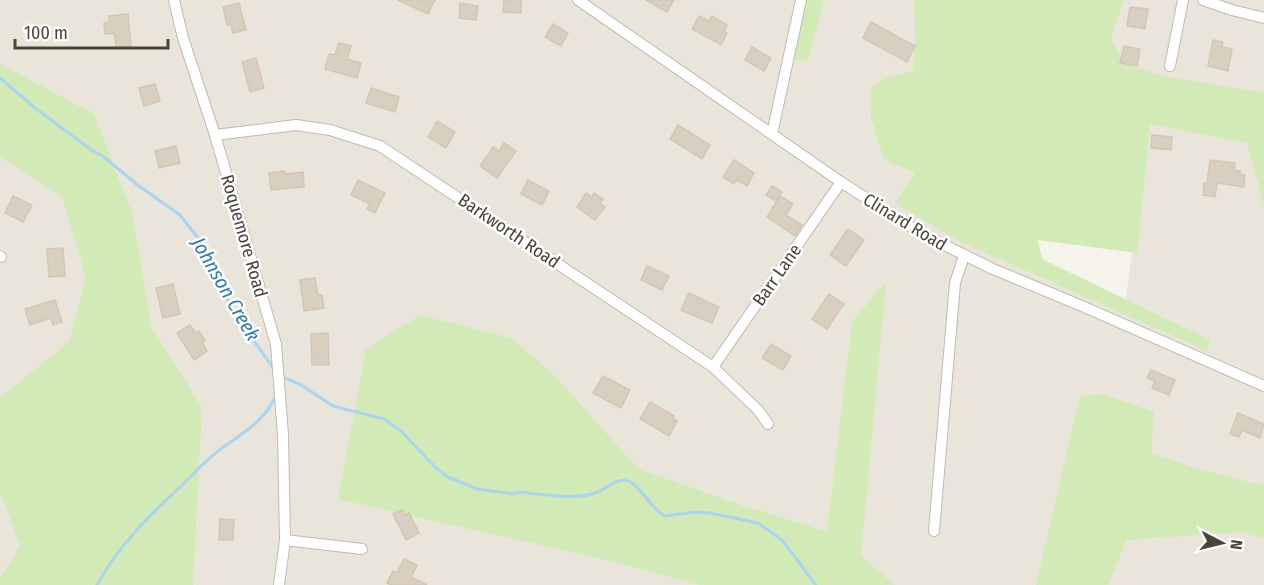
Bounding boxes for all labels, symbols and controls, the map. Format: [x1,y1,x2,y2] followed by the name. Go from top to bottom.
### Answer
[15,12,168,50] scale bar
[24,22,68,44] text: 100 m
[216,172,272,300] street label: Roquemore Road
[859,188,951,256] street label: Clinard Road
[454,189,564,273] street label: Barkworth Road
[186,232,265,345] water label: Johnson Creek
[748,240,806,310] street label: Barr Lane
[1192,513,1252,573] north arrow
[1226,539,1246,551] text: N

